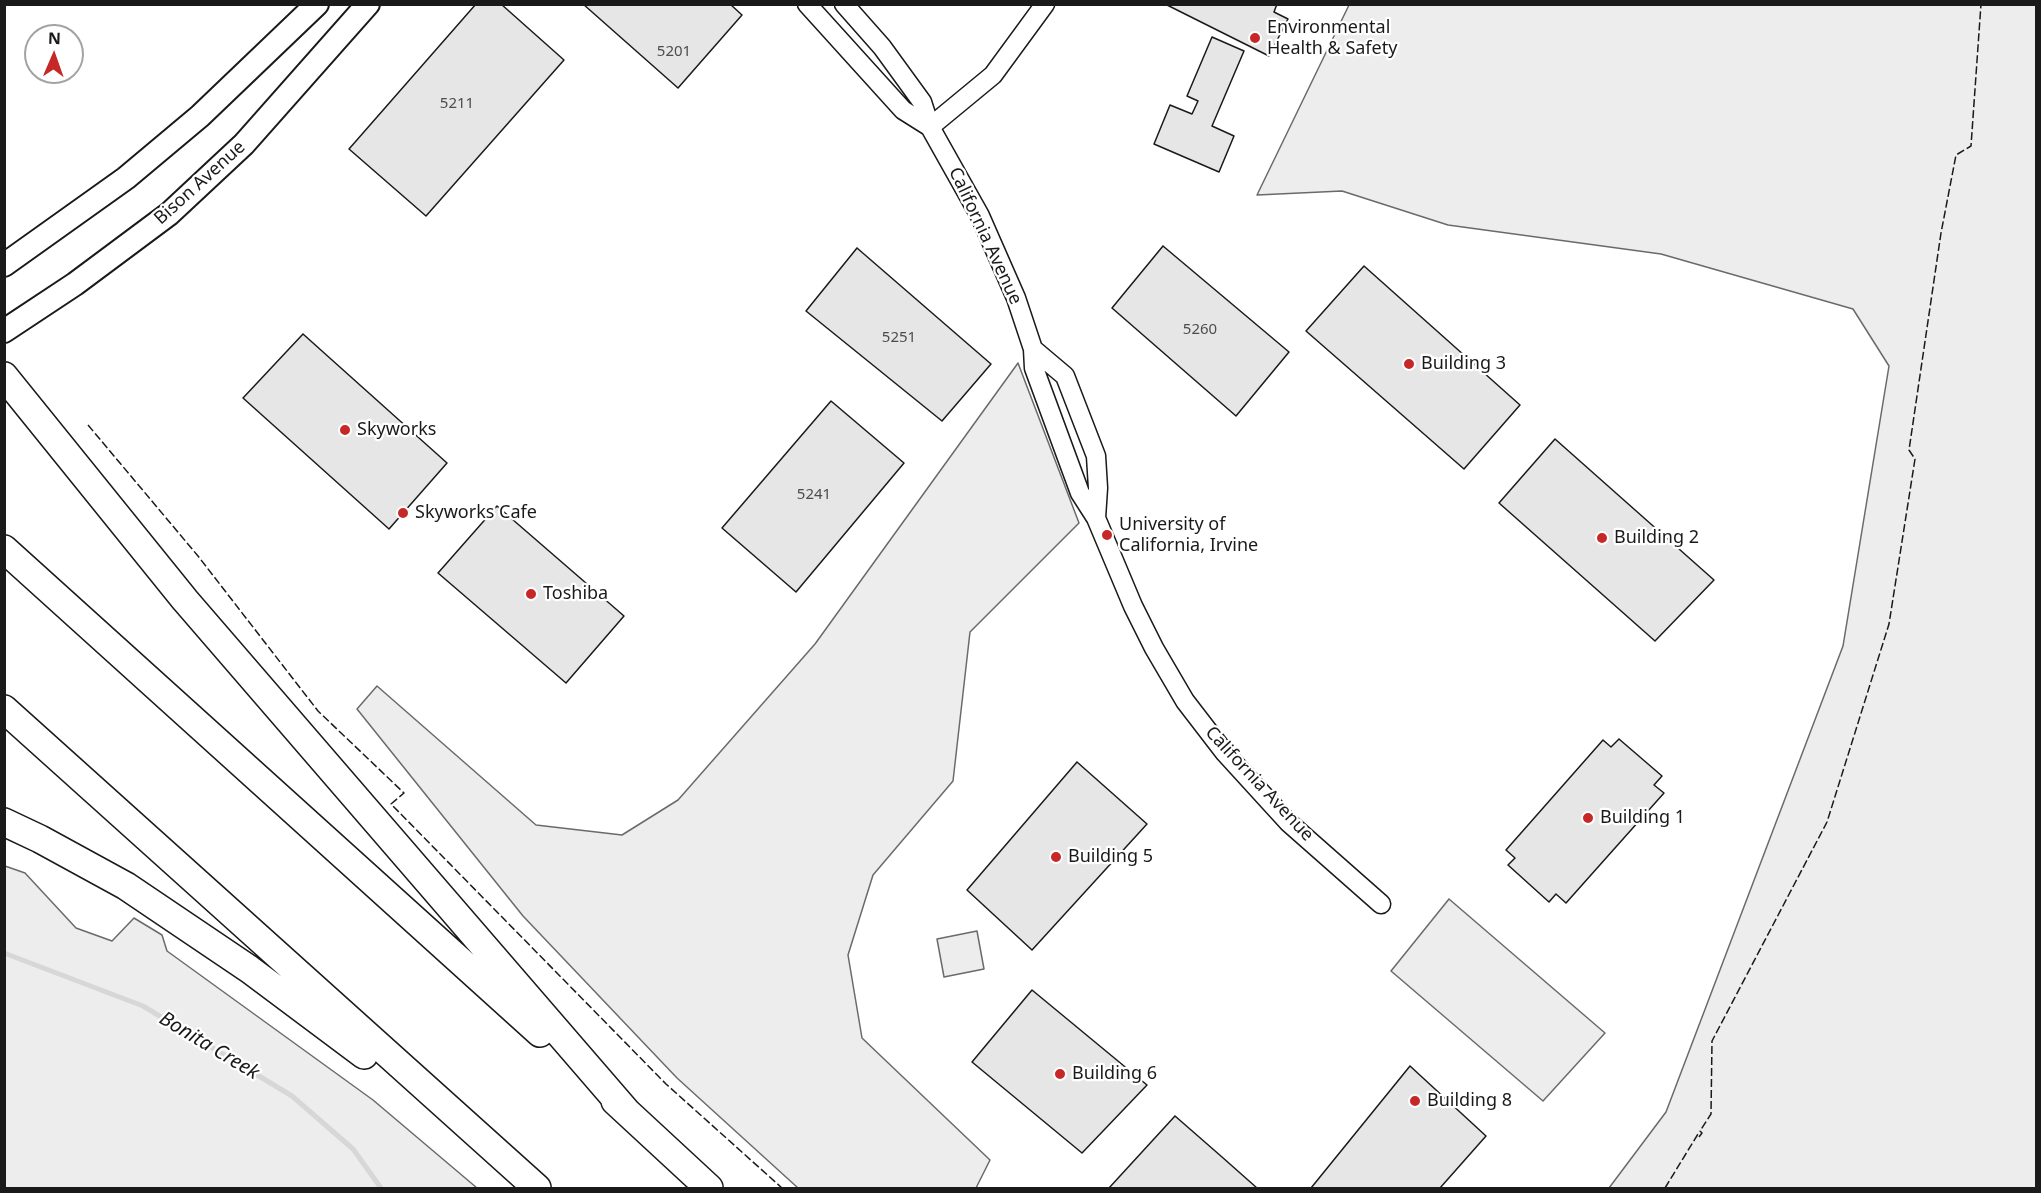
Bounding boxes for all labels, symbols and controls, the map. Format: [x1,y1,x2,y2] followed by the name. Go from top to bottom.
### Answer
[1267,17,1397,60] place label: Environmental Health & Safety
[24,24,84,84] north arrow
[48,27,61,49] text: N
[1248,31,1262,45] marker: Environmental Health & Safety
[657,43,691,61] house number: 5201
[440,95,474,113] house number: 5211
[150,137,250,229] street label: Bison Avenue
[944,164,1026,308] street label: California Avenue
[1183,321,1217,339] house number: 5260
[882,329,916,347] house number: 5251
[1421,353,1506,375] place label: Building 3
[1402,357,1416,371] marker: Building 3
[357,419,436,441] place label: Skyworks
[338,423,352,437] marker: Skyworks
[797,486,831,504] house number: 5241
[415,502,537,524] place label: Skyworks Cafe
[396,506,410,520] marker: Skyworks Cafe
[1119,514,1258,556] place label: University of California, Irvine
[1614,527,1699,549] place label: Building 2
[1100,528,1114,542] marker: University of California, Irvine
[1595,531,1609,545] marker: Building 2
[543,583,608,605] place label: Toshiba
[524,587,538,601] marker: Toshiba
[1200,722,1318,846] street label: California Avenue
[1600,807,1685,829] place label: Building 1
[1581,811,1595,825] marker: Building 1
[1068,846,1153,868] place label: Building 5
[1049,850,1063,864] marker: Building 5
[155,1007,263,1085] water label: Bonita Creek
[1072,1063,1157,1085] place label: Building 6
[1053,1067,1067,1081] marker: Building 6
[1427,1090,1512,1112] place label: Building 8
[1408,1094,1422,1108] marker: Building 8

